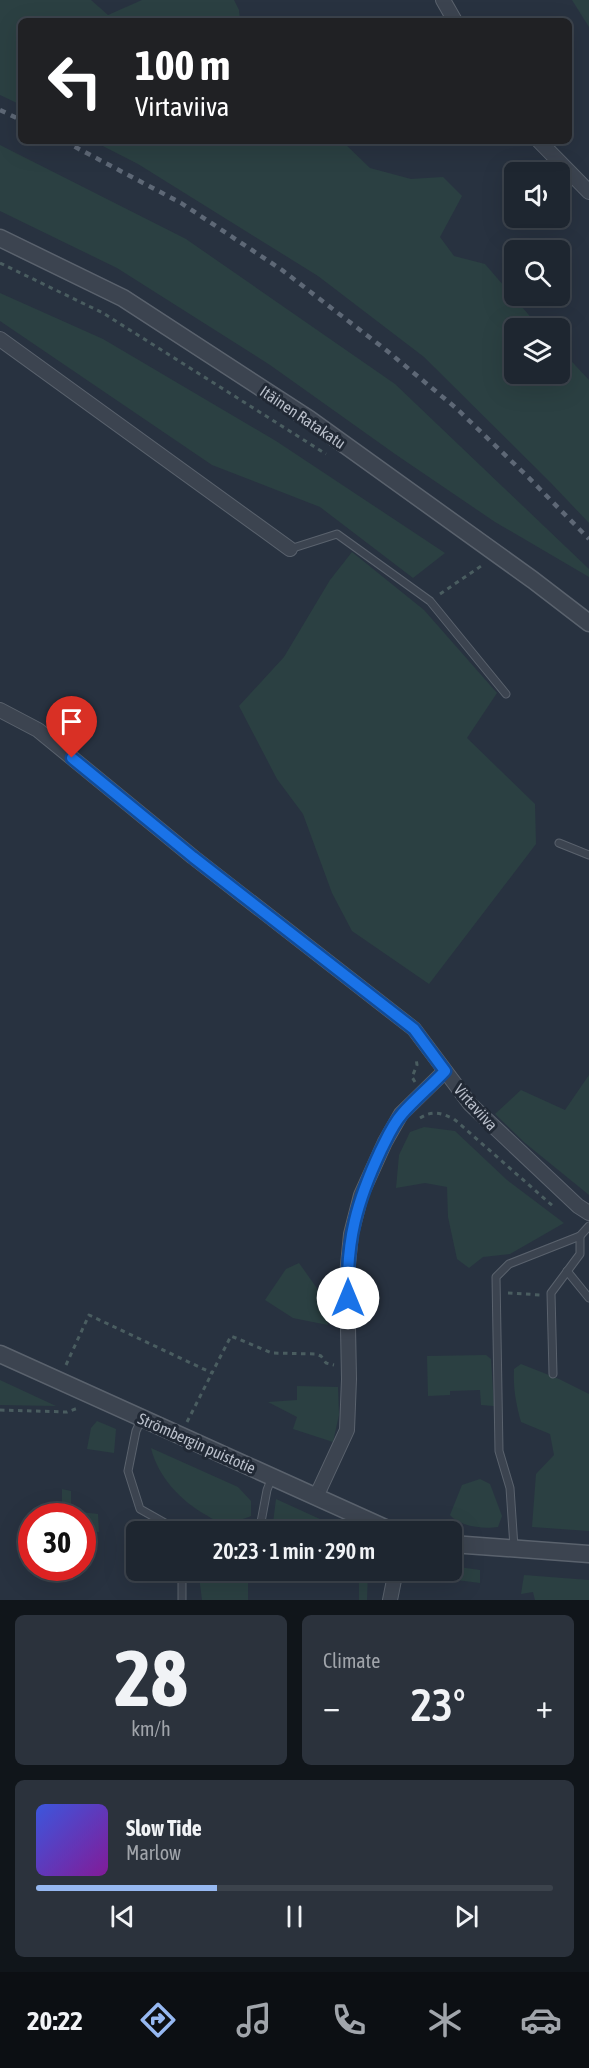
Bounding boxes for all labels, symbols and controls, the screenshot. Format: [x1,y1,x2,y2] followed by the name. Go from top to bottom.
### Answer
[135,41,230,89] text: 100 m
[36,42,114,120] icon: left
[135,91,229,122] text: Virtaviiva
[504,162,570,384] map controls
[504,162,570,228] button: sound
[504,240,570,306] button: search
[504,318,570,384] button: layers
[257,382,349,452] street label: Itäinen Ratakatu
[46,696,97,758] pin
[55,705,88,738] icon: arrive
[451,1080,501,1134] street label: Virtaviiva
[316,1266,380,1330] position arrow
[135,1409,259,1478] street label: Strömbergin puistotie
[18,1503,96,1581] speed limit sign: 30
[213,1538,375,1564] text: 20:23 · 1 min · 290 m
[114,1633,188,1723] text: 28
[323,1649,380,1672] text: Climate
[411,1679,465,1731] text: 23°
[323,1687,340,1725] text: −
[536,1687,553,1725] text: +
[131,1717,171,1740] text: km/h
[126,1815,202,1841] text: Slow Tide
[126,1841,181,1864] text: Marlow
[106,1900,139,1933] icon: previous
[278,1900,311,1933] icon: pause
[450,1900,483,1933] icon: next
[137,1999,179,2041] icon: directions
[233,1999,275,2041] icon: music
[328,1999,370,2041] icon: phone
[424,1999,466,2041] icon: climate
[520,1999,562,2041] icon: car
[27,2005,83,2036] text: 20:22

